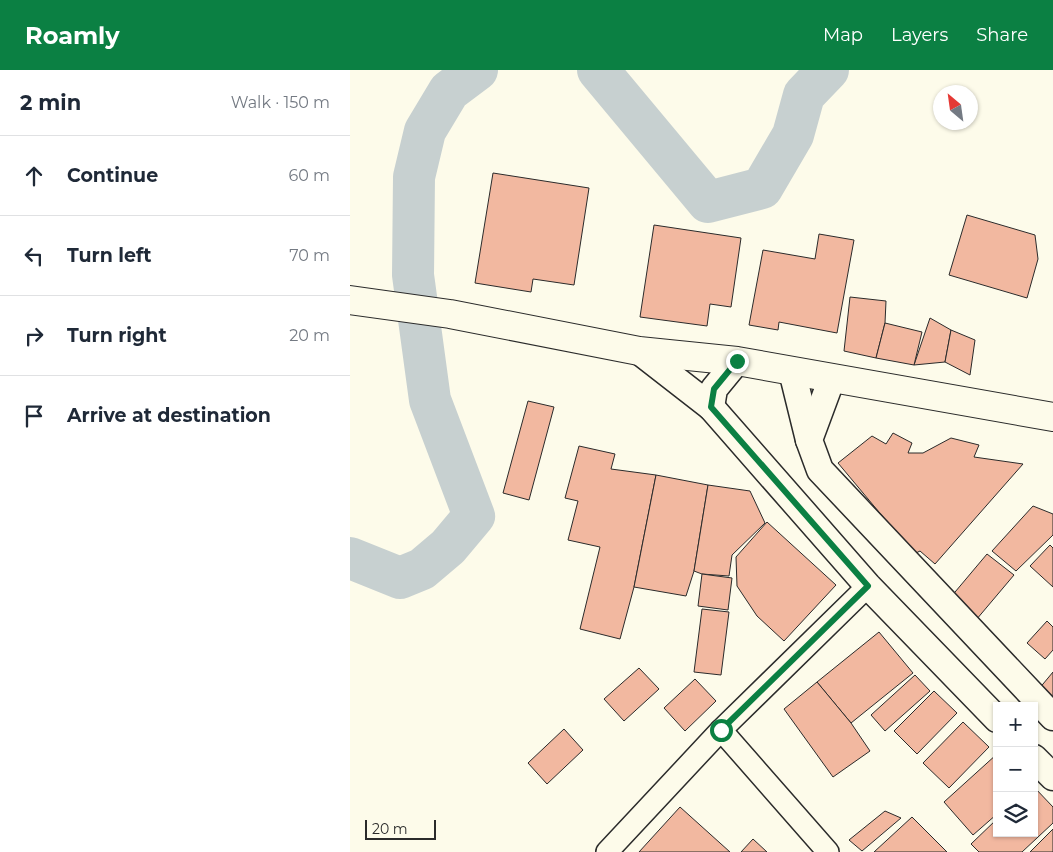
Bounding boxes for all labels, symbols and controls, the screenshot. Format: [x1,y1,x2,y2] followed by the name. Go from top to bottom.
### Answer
[25,21,120,50] text: Roamly
[823,24,863,46] text: Map
[891,24,948,46] text: Layers
[976,24,1028,46] text: Share
[933,85,978,130] north arrow
[20,90,81,115] text: 2 min
[231,93,330,112] text: Walk · 150 m
[20,162,48,190] icon: ahead
[67,164,158,187] text: Continue
[288,166,330,185] text: 60 m
[20,242,48,270] icon: left
[67,244,152,267] text: Turn left
[289,246,330,265] text: 70 m
[20,322,48,350] icon: right
[67,324,167,347] text: Turn right
[289,326,330,345] text: 20 m
[726,350,749,373] route end
[20,402,48,430] icon: arrive
[67,404,271,427] text: Arrive at destination
[993,702,1038,837] map controls
[993,702,1038,747] button: +
[710,719,733,742] route start
[993,747,1038,792] button: −
[993,792,1038,837] button: layers
[365,817,436,840] scale bar
[372,820,408,838] text: 20 m

